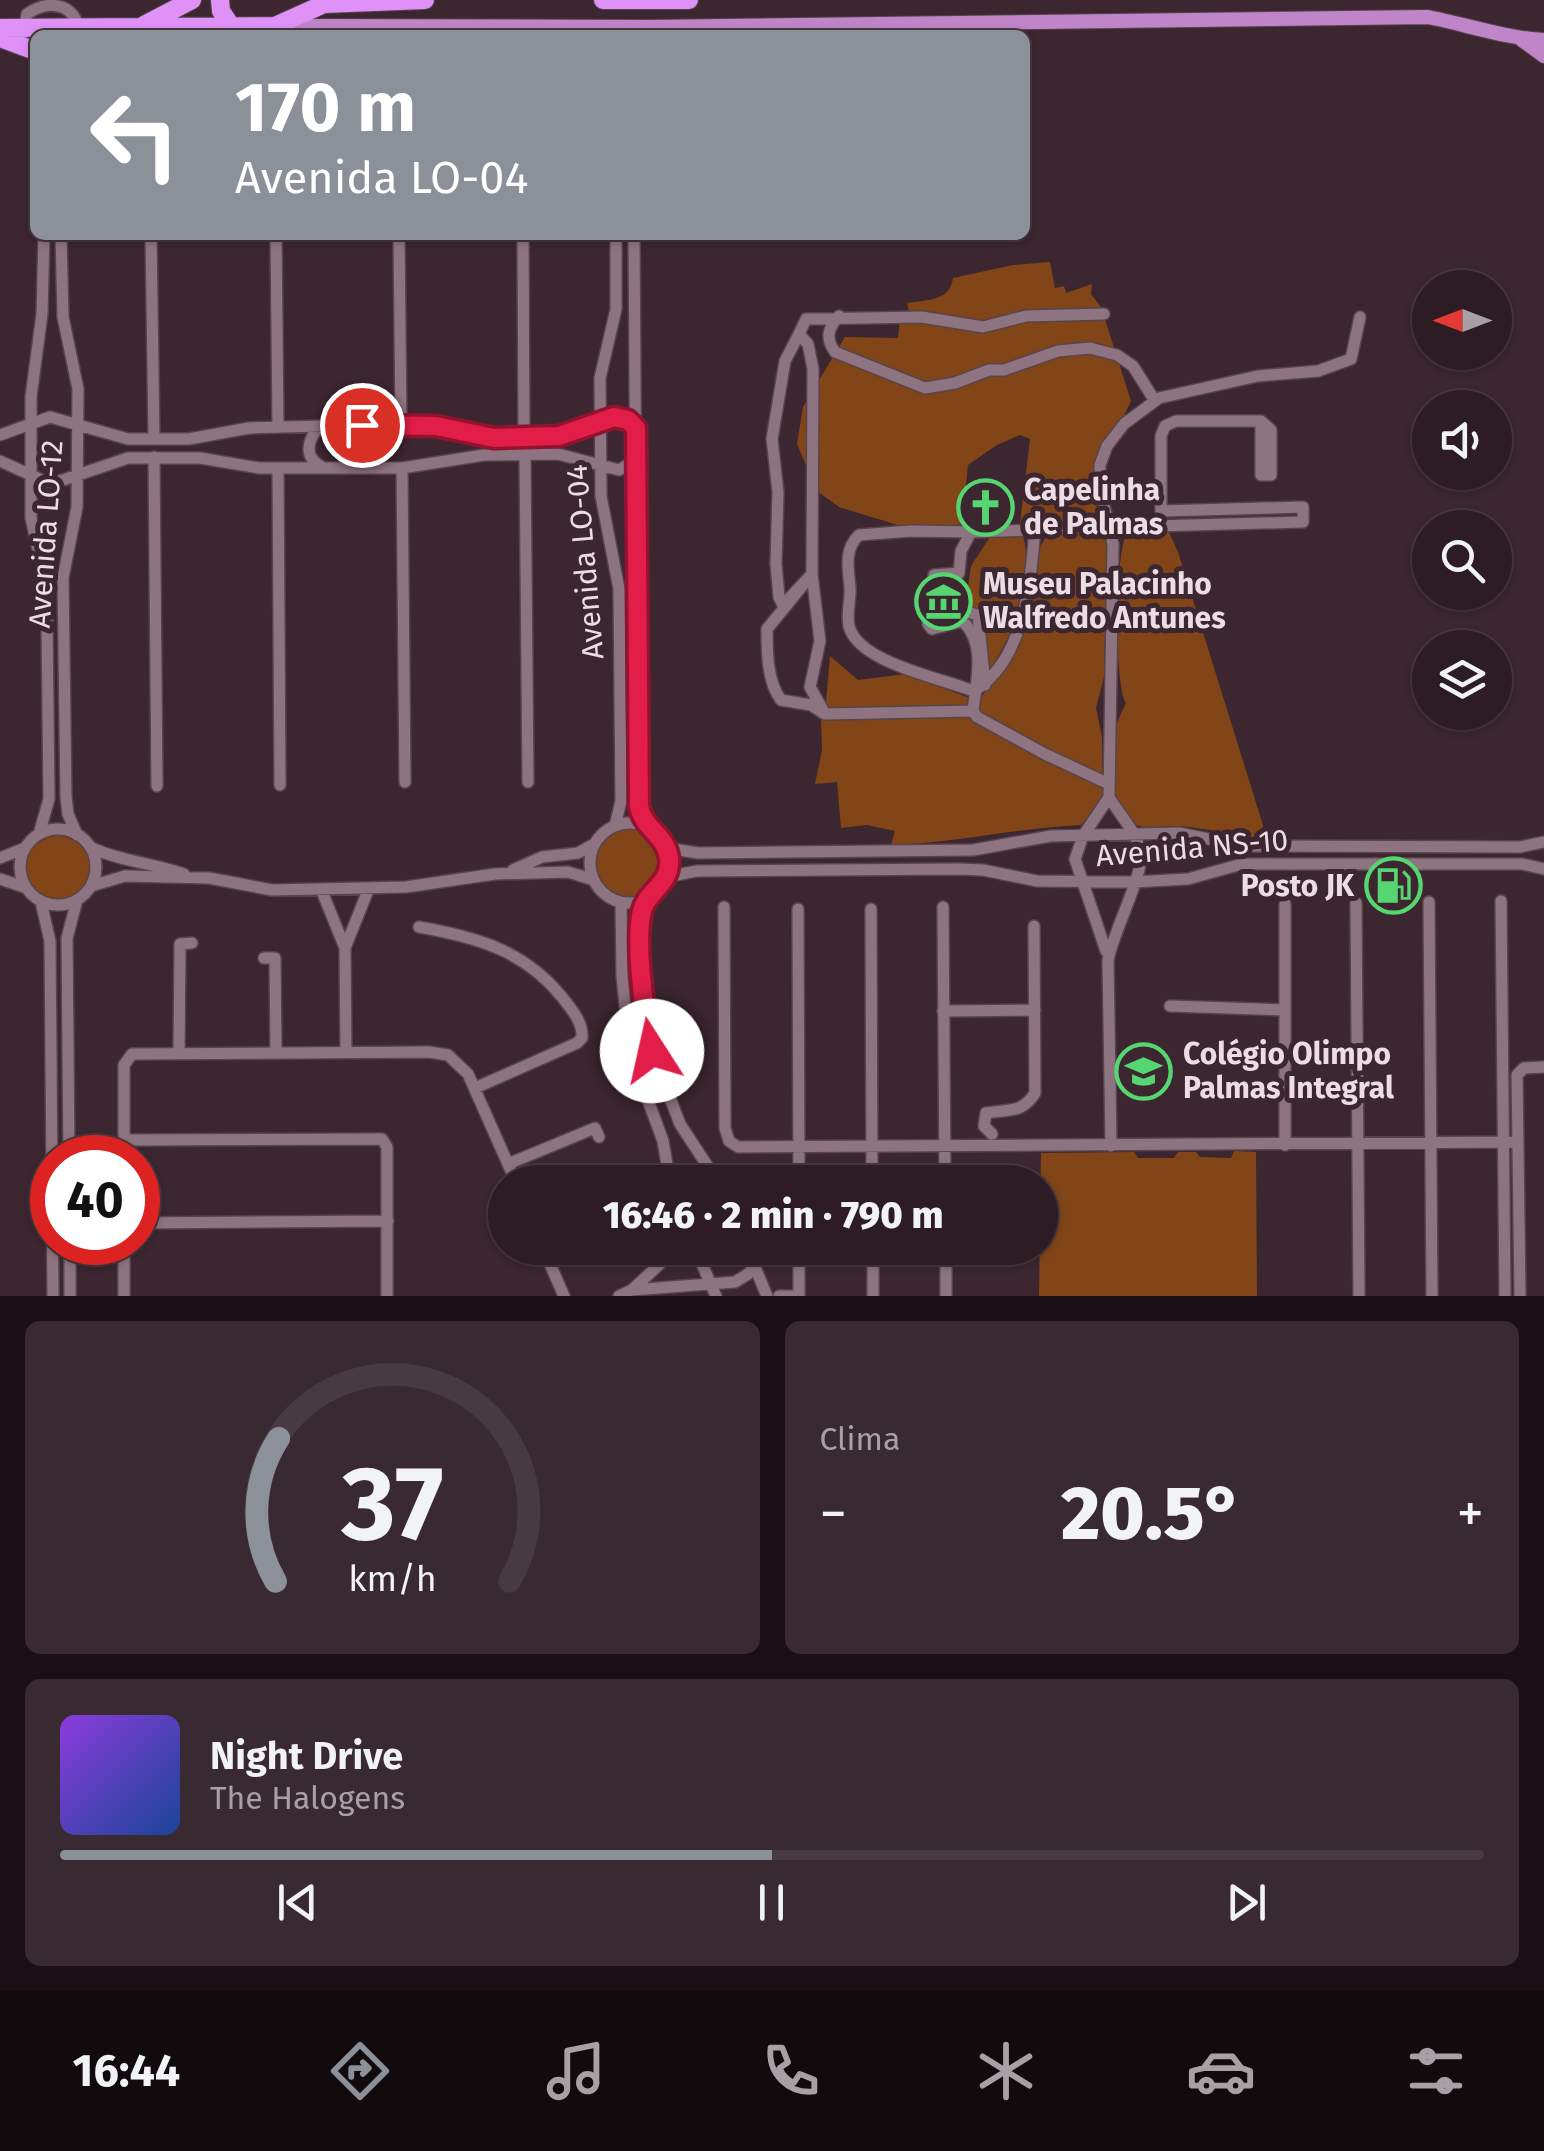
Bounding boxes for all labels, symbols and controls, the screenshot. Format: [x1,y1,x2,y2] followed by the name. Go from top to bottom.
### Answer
[235,66,416,150] text: 170 m
[70,70,200,200] icon: left
[235,151,528,205] text: Avenida LO-04
[1412,270,1512,370] north arrow
[1412,270,1512,730] map controls
[320,383,405,468] pin
[1412,390,1512,490] button: sound
[335,398,390,453] icon: arrive
[21,439,71,629] street label: Avenida LO-12
[559,463,611,661] street label: Avenida LO-04
[1024,472,1163,542] place label: Capelinha de Palmas
[955,477,1015,537] church icon: Capelinha de Palmas
[1412,510,1512,610] button: search
[983,566,1226,636] place label: Museu Palacinho Walfredo Antunes
[914,571,974,631] museum icon: Museu Palacinho Walfredo Antunes
[1412,630,1512,730] button: layers
[1094,822,1290,874] street label: Avenida NS-10
[1363,856,1423,916] fuel station icon: Posto JK
[1241,868,1355,904] place label: Posto JK
[600,999,704,1103] position arrow
[1183,1036,1394,1106] place label: Colégio Olimpo Palmas Integral
[1114,1041,1174,1101] school or university icon: Colégio Olimpo Palmas Integral
[30,1135,160,1265] speed limit sign: 40
[603,1192,943,1238] text: 16:46 · 2 min · 790 m
[820,1420,900,1458] text: Clima
[340,1442,443,1567] text: 37
[1061,1469,1243,1559] text: 20.5°
[820,1481,847,1547] text: −
[1457,1481,1484,1547] text: +
[348,1558,436,1600] text: km/h
[210,1733,403,1779] text: Night Drive
[210,1779,405,1817] text: The Halogens
[270,1875,325,1930] icon: previous
[744,1875,799,1930] icon: pause
[1219,1875,1274,1930] icon: next
[325,2036,395,2106] icon: directions
[541,2036,611,2106] icon: music
[756,2036,826,2106] icon: phone
[971,2036,1041,2106] icon: climate
[1186,2036,1256,2106] icon: car
[1401,2036,1471,2106] icon: filters
[73,2044,180,2098] text: 16:44

